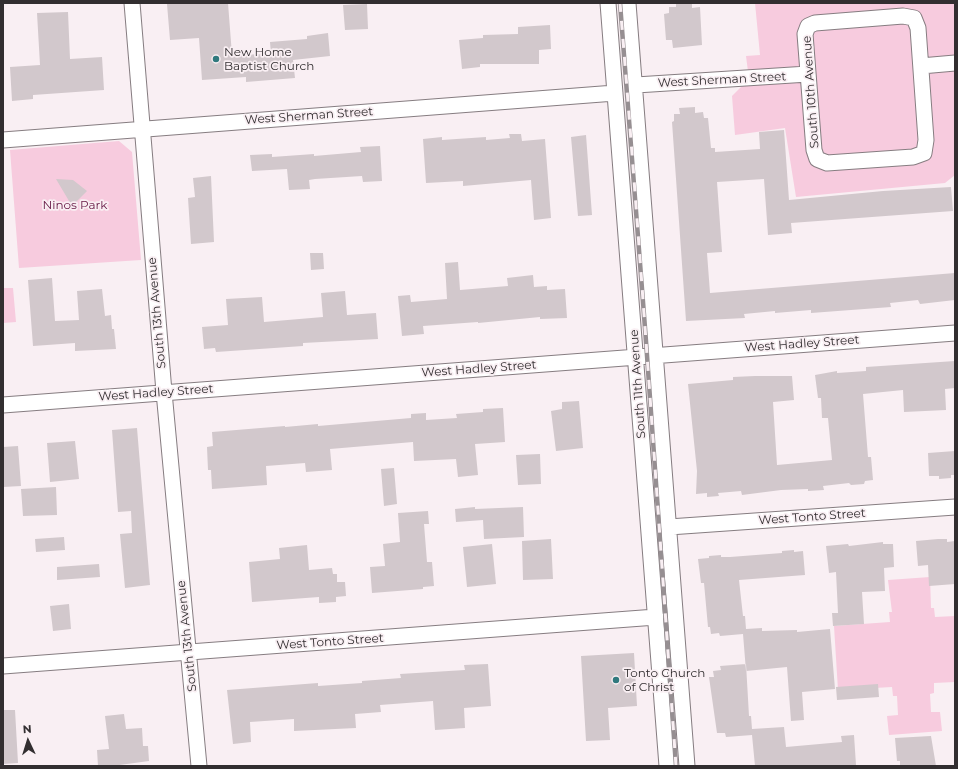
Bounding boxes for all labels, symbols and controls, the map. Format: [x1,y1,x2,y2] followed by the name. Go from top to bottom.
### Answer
[800,35,822,149] street label: South 10th Avenue
[224,45,314,73] place label: New Home Baptist Church
[211,54,221,64] marker: New Home Baptist Church
[657,69,787,91] street label: West Sherman Street
[244,104,374,128] street label: West Sherman Street
[42,198,108,212] park label: Ninos Park
[145,257,169,369] street label: South 13th Avenue
[627,329,649,439] street label: South 11th Avenue
[744,333,860,355] street label: West Hadley Street
[421,358,537,380] street label: West Hadley Street
[98,382,214,404] street label: West Hadley Street
[758,506,866,528] street label: West Tonto Street
[174,580,200,692] street label: South 13th Avenue
[276,631,384,653] street label: West Tonto Street
[624,666,705,694] place label: Tonto Church of Christ
[611,675,621,685] marker: Tonto Church of Christ
[8,721,48,761] north arrow
[22,722,32,736] text: N

